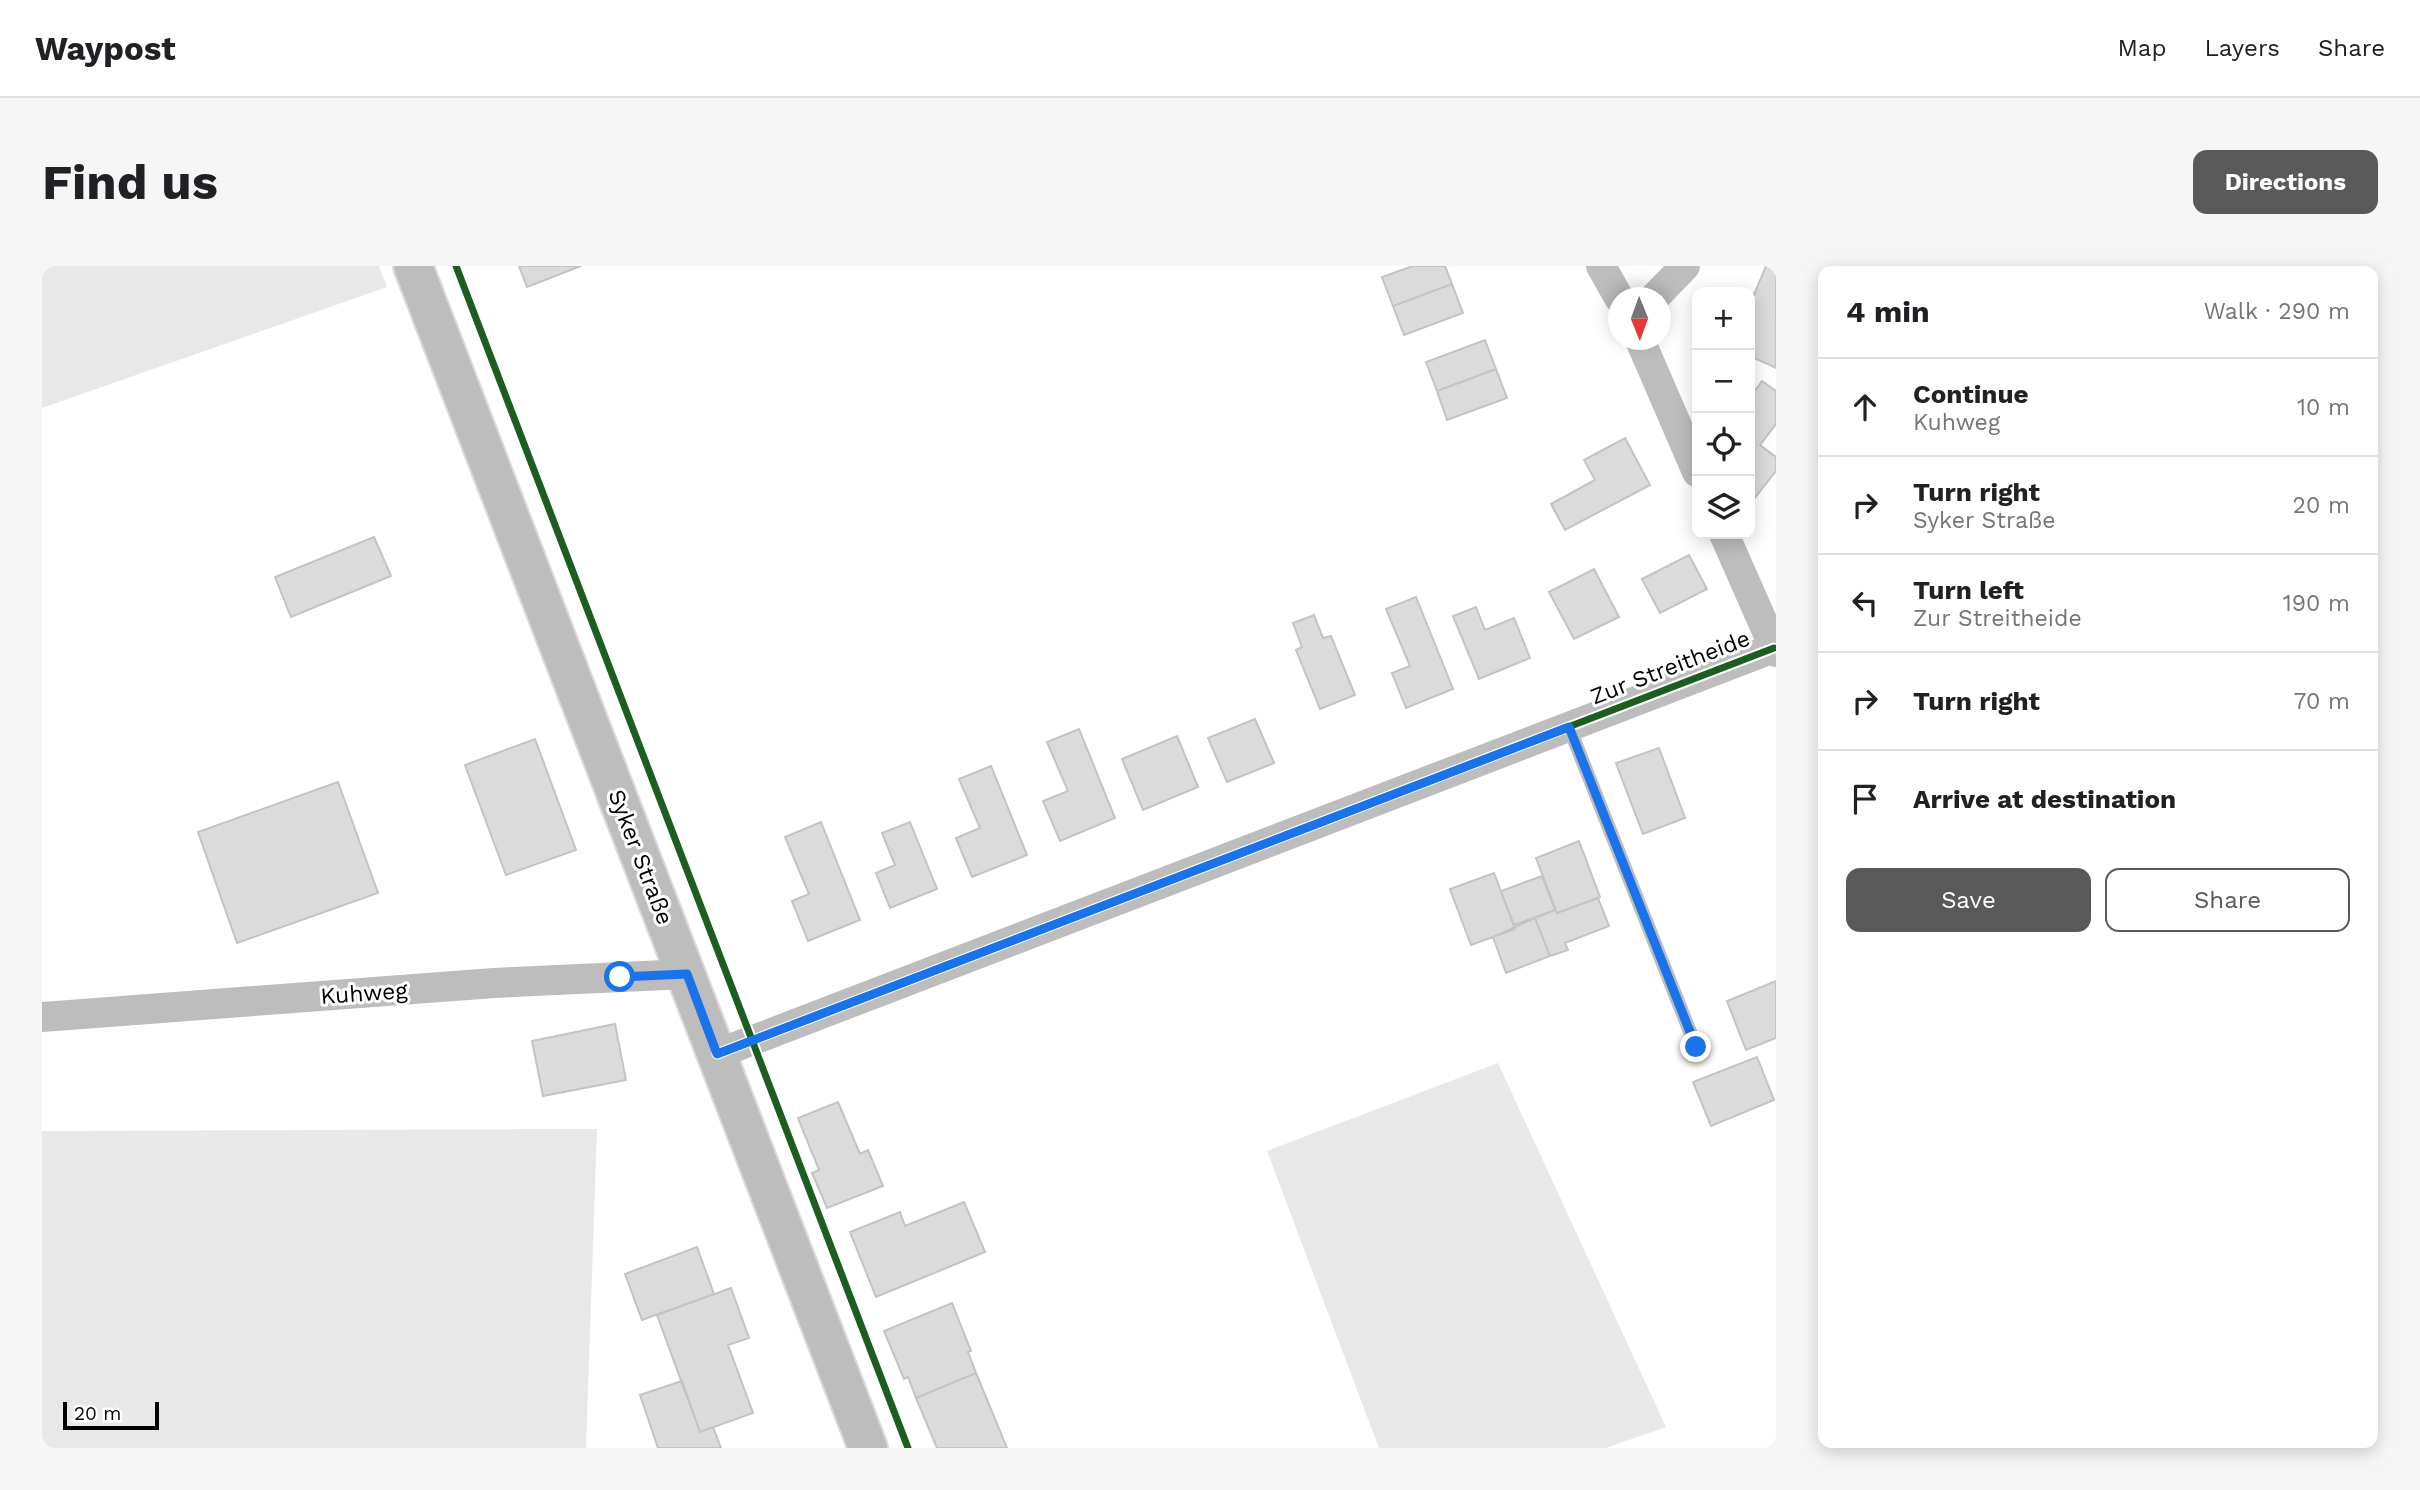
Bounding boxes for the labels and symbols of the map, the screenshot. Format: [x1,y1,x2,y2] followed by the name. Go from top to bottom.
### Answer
[1608,287,1671,350] north arrow
[1587,625,1754,710] street label: Zur Streitheide
[602,786,679,929] street label: Syker Straße
[604,961,635,992] route start
[320,977,409,1010] street label: Kuhweg
[1680,1031,1711,1062] route end
[63,1399,159,1431] scale bar

